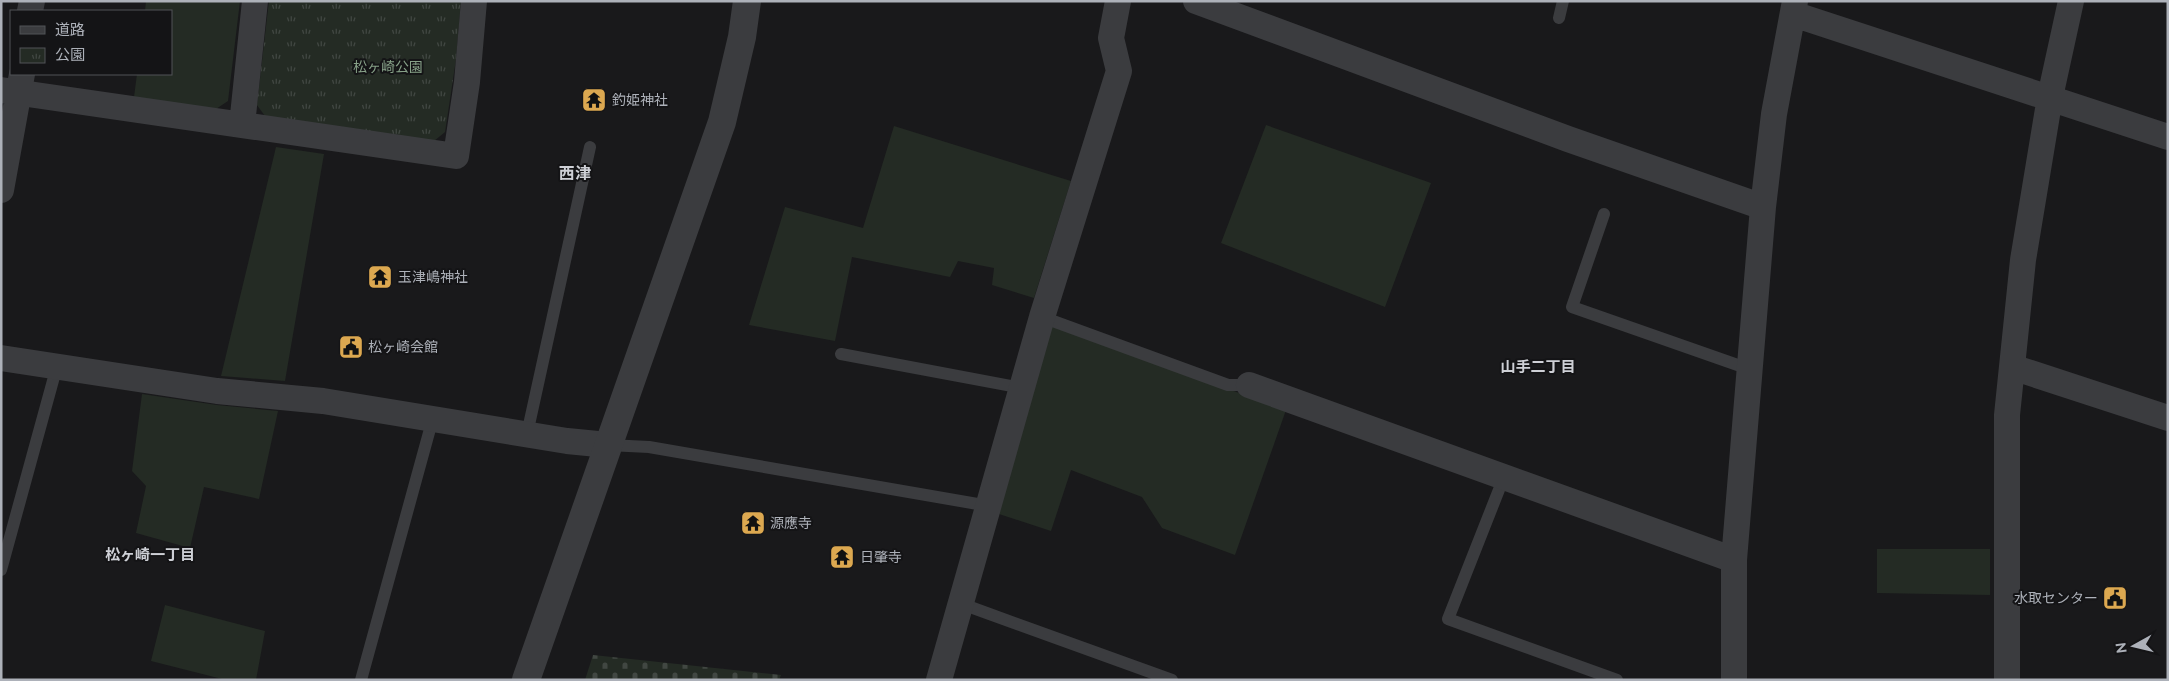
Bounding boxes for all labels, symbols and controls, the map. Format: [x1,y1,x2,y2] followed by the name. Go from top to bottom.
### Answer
[10,10,172,75] legend
[55,21,85,39] text: 道路
[55,46,85,64] text: 公園
[353,59,423,75] park label: 松ヶ崎公園
[581,87,607,113] temple icon: 釣姫神社
[612,92,668,108] place label: 釣姫神社
[559,164,591,183] district label: 西津
[367,264,393,290] temple icon: 玉津嶋神社
[398,269,468,285] place label: 玉津嶋神社
[338,334,364,360] public building icon: 松ヶ崎会館
[368,339,438,355] place label: 松ヶ崎会館
[1500,358,1576,376] district label: 山手二丁目
[740,510,766,536] temple icon: 源應寺
[770,515,812,531] place label: 源應寺
[829,544,855,570] temple icon: 日肇寺
[105,546,195,564] district label: 松ヶ崎一丁目
[860,549,902,565] place label: 日肇寺
[2102,585,2128,611] public building icon: 水取センター
[2014,590,2098,606] place label: 水取センター
[2109,621,2159,671] north arrow
[2112,641,2130,654] text: N

